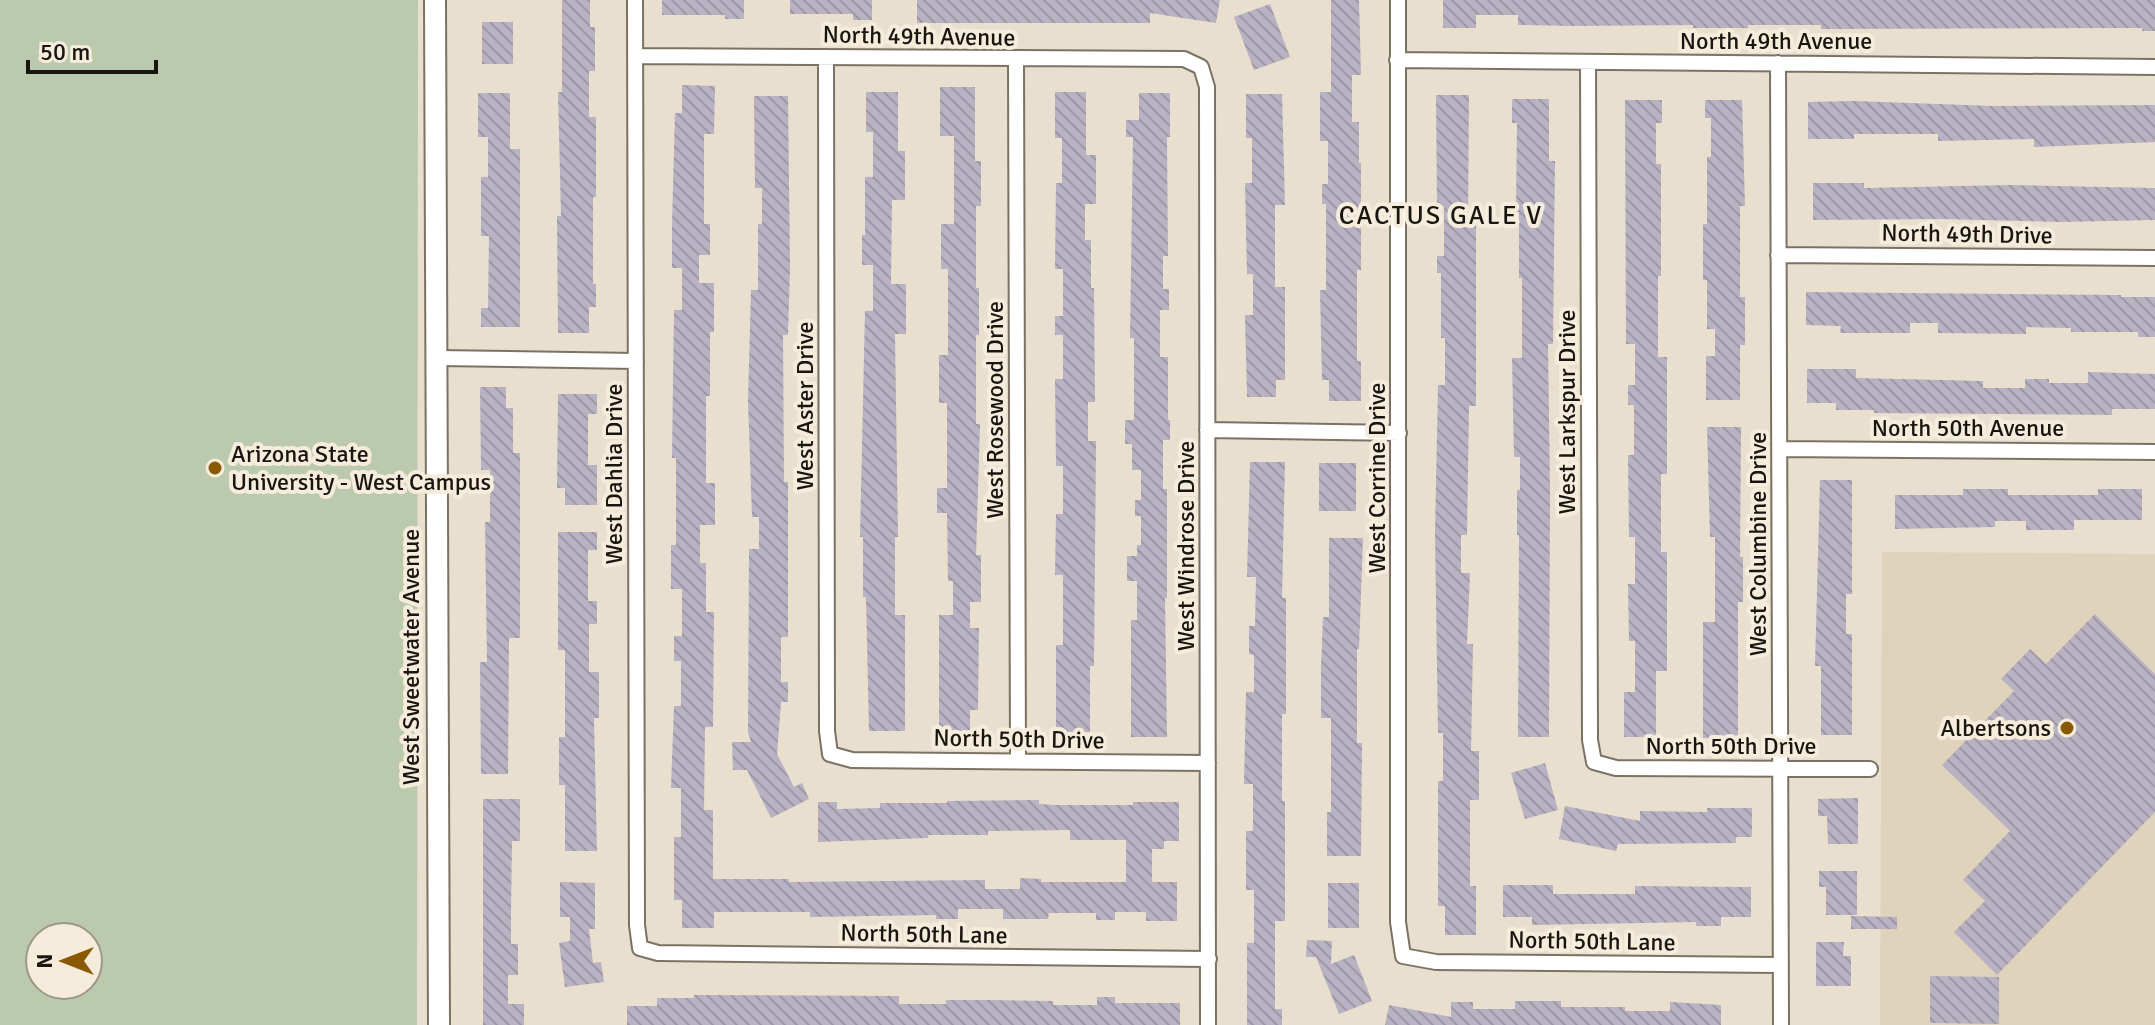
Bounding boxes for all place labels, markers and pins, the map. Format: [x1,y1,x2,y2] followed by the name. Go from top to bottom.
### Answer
[231,439,491,497] place label: Arizona State University - West Campus
[206,459,224,477] marker: Arizona State University - West Campus
[1941,713,2051,743] place label: Albertsons
[2058,719,2076,737] marker: Albertsons

